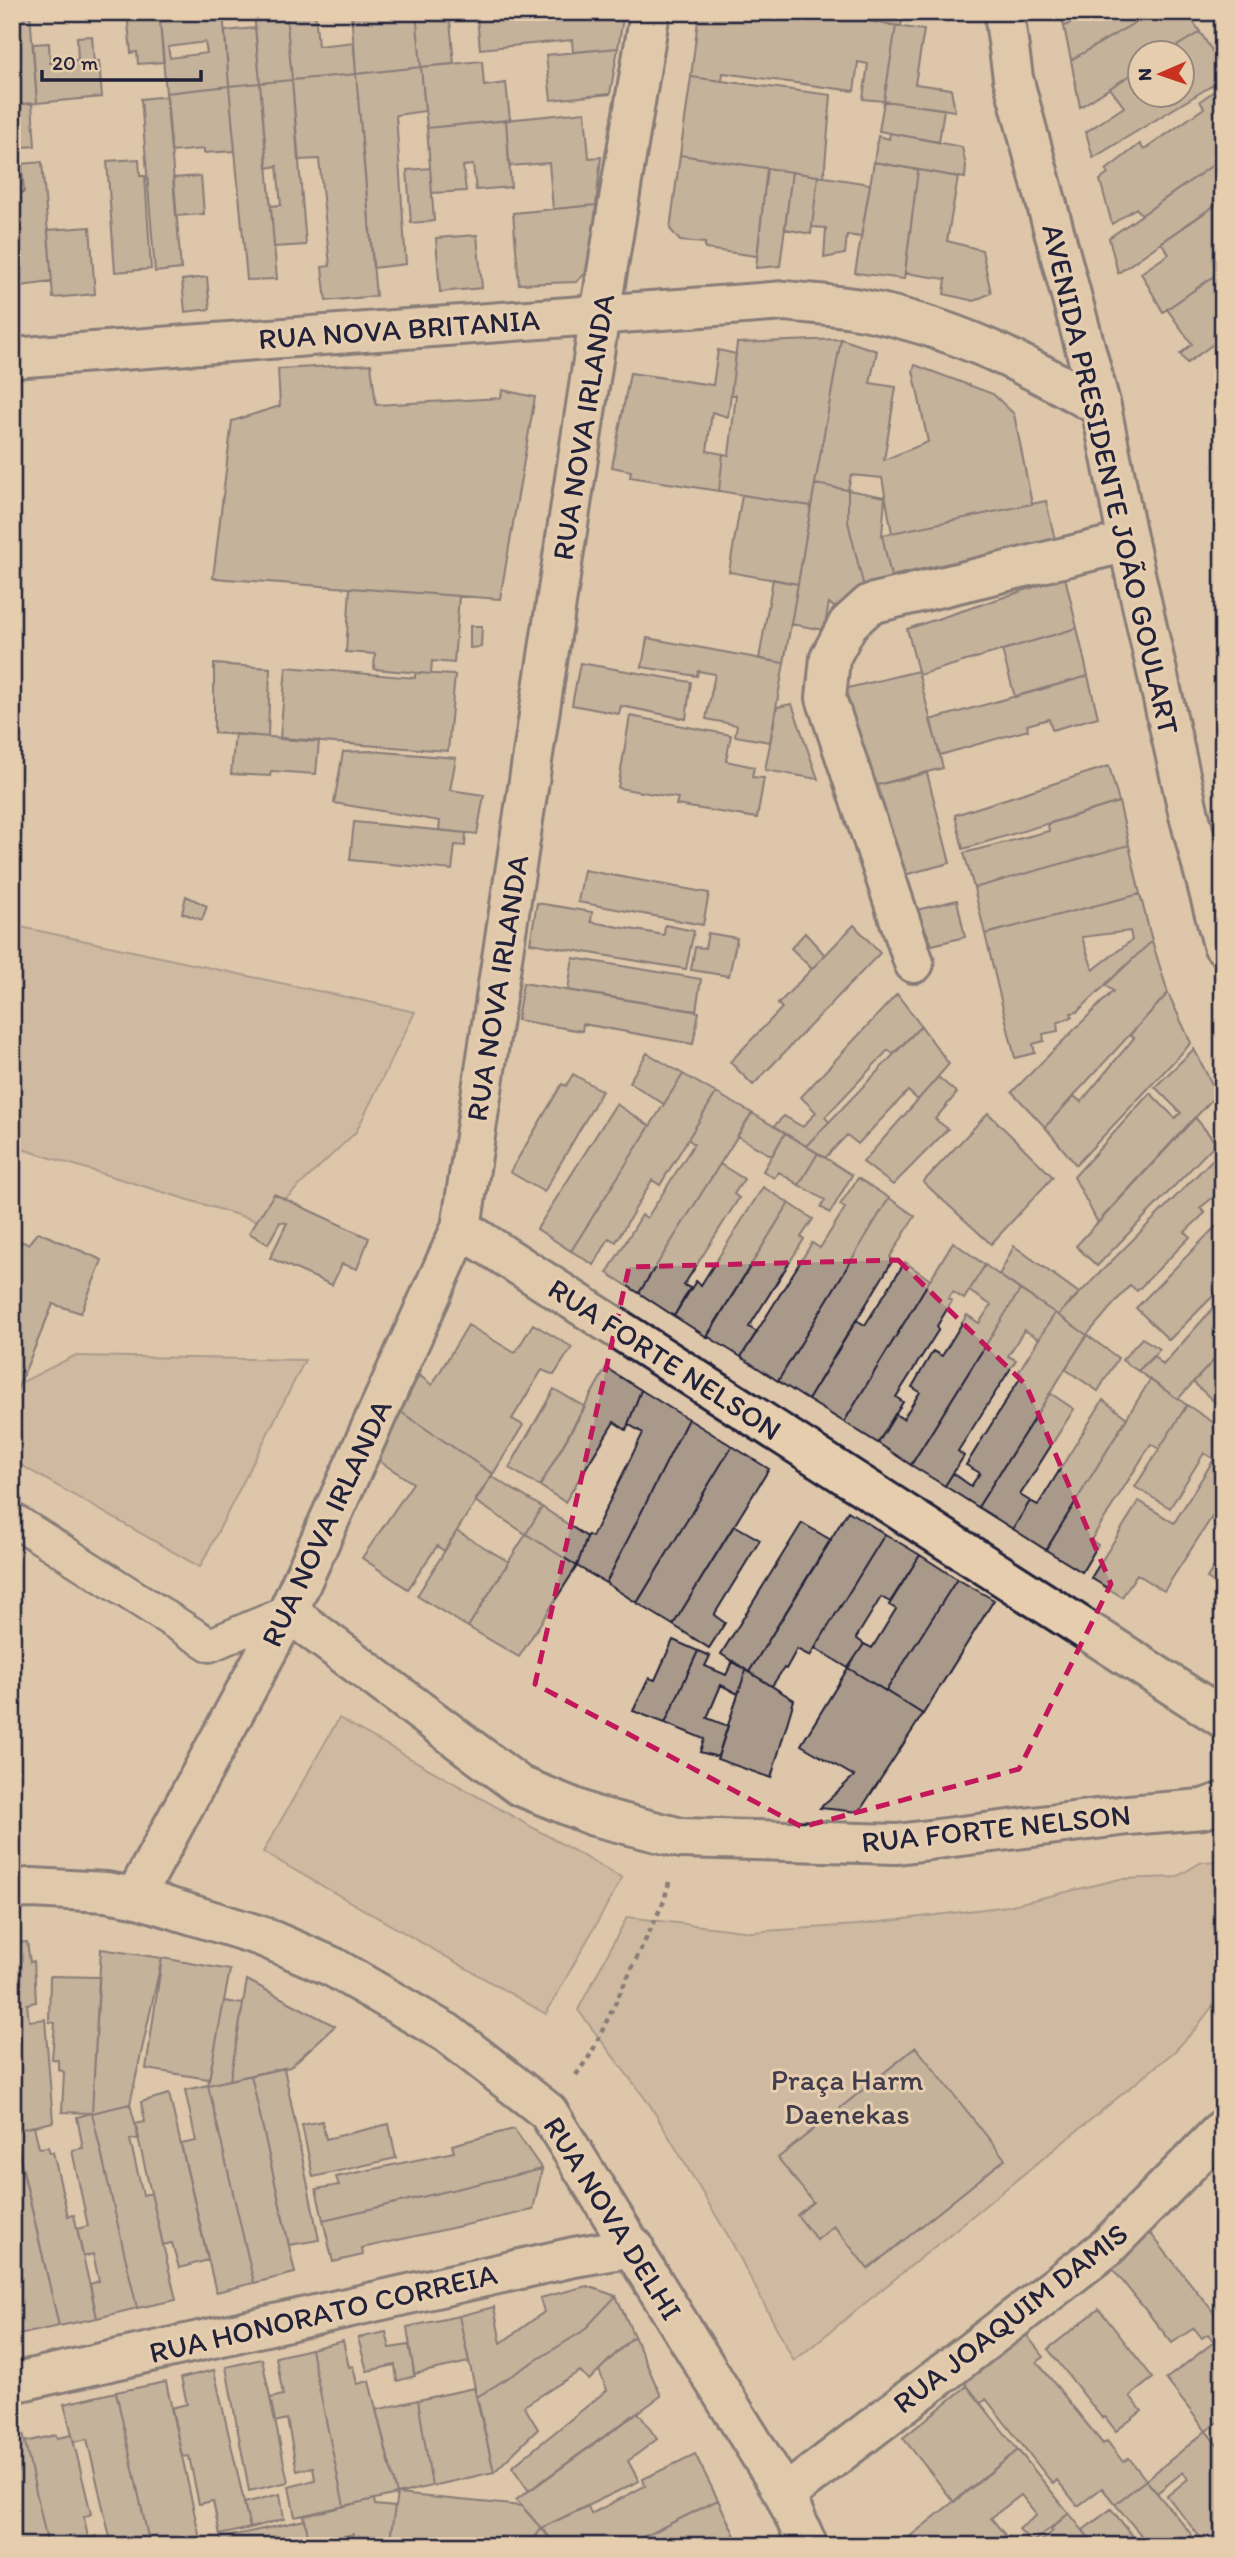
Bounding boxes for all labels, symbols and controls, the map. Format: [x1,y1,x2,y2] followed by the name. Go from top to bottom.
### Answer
[42,38,201,82] scale bar
[1126,38,1196,108] north arrow
[52,50,99,75] text: 20 m
[1133,68,1156,81] text: N
[1034,220,1188,738] street label: AVENIDA PRESIDENTE JOÃO GOULART
[544,291,622,563] street label: RUA NOVA IRLANDA
[257,301,541,357] street label: RUA NOVA BRITANIA
[458,852,536,1124] street label: RUA NOVA IRLANDA
[541,1270,789,1448] street label: RUA FORTE NELSON
[252,1393,400,1653] street label: RUA NOVA IRLANDA
[859,1795,1133,1861] street label: RUA FORTE NELSON
[771,2061,923,2132] park label: Praça Harm Daenekas
[536,2109,690,2327] street label: RUA NOVA DELHI
[885,2215,1135,2421] street label: RUA JOAQUIM DAMIS
[145,2255,501,2371] street label: RUA HONORATO CORREIA

